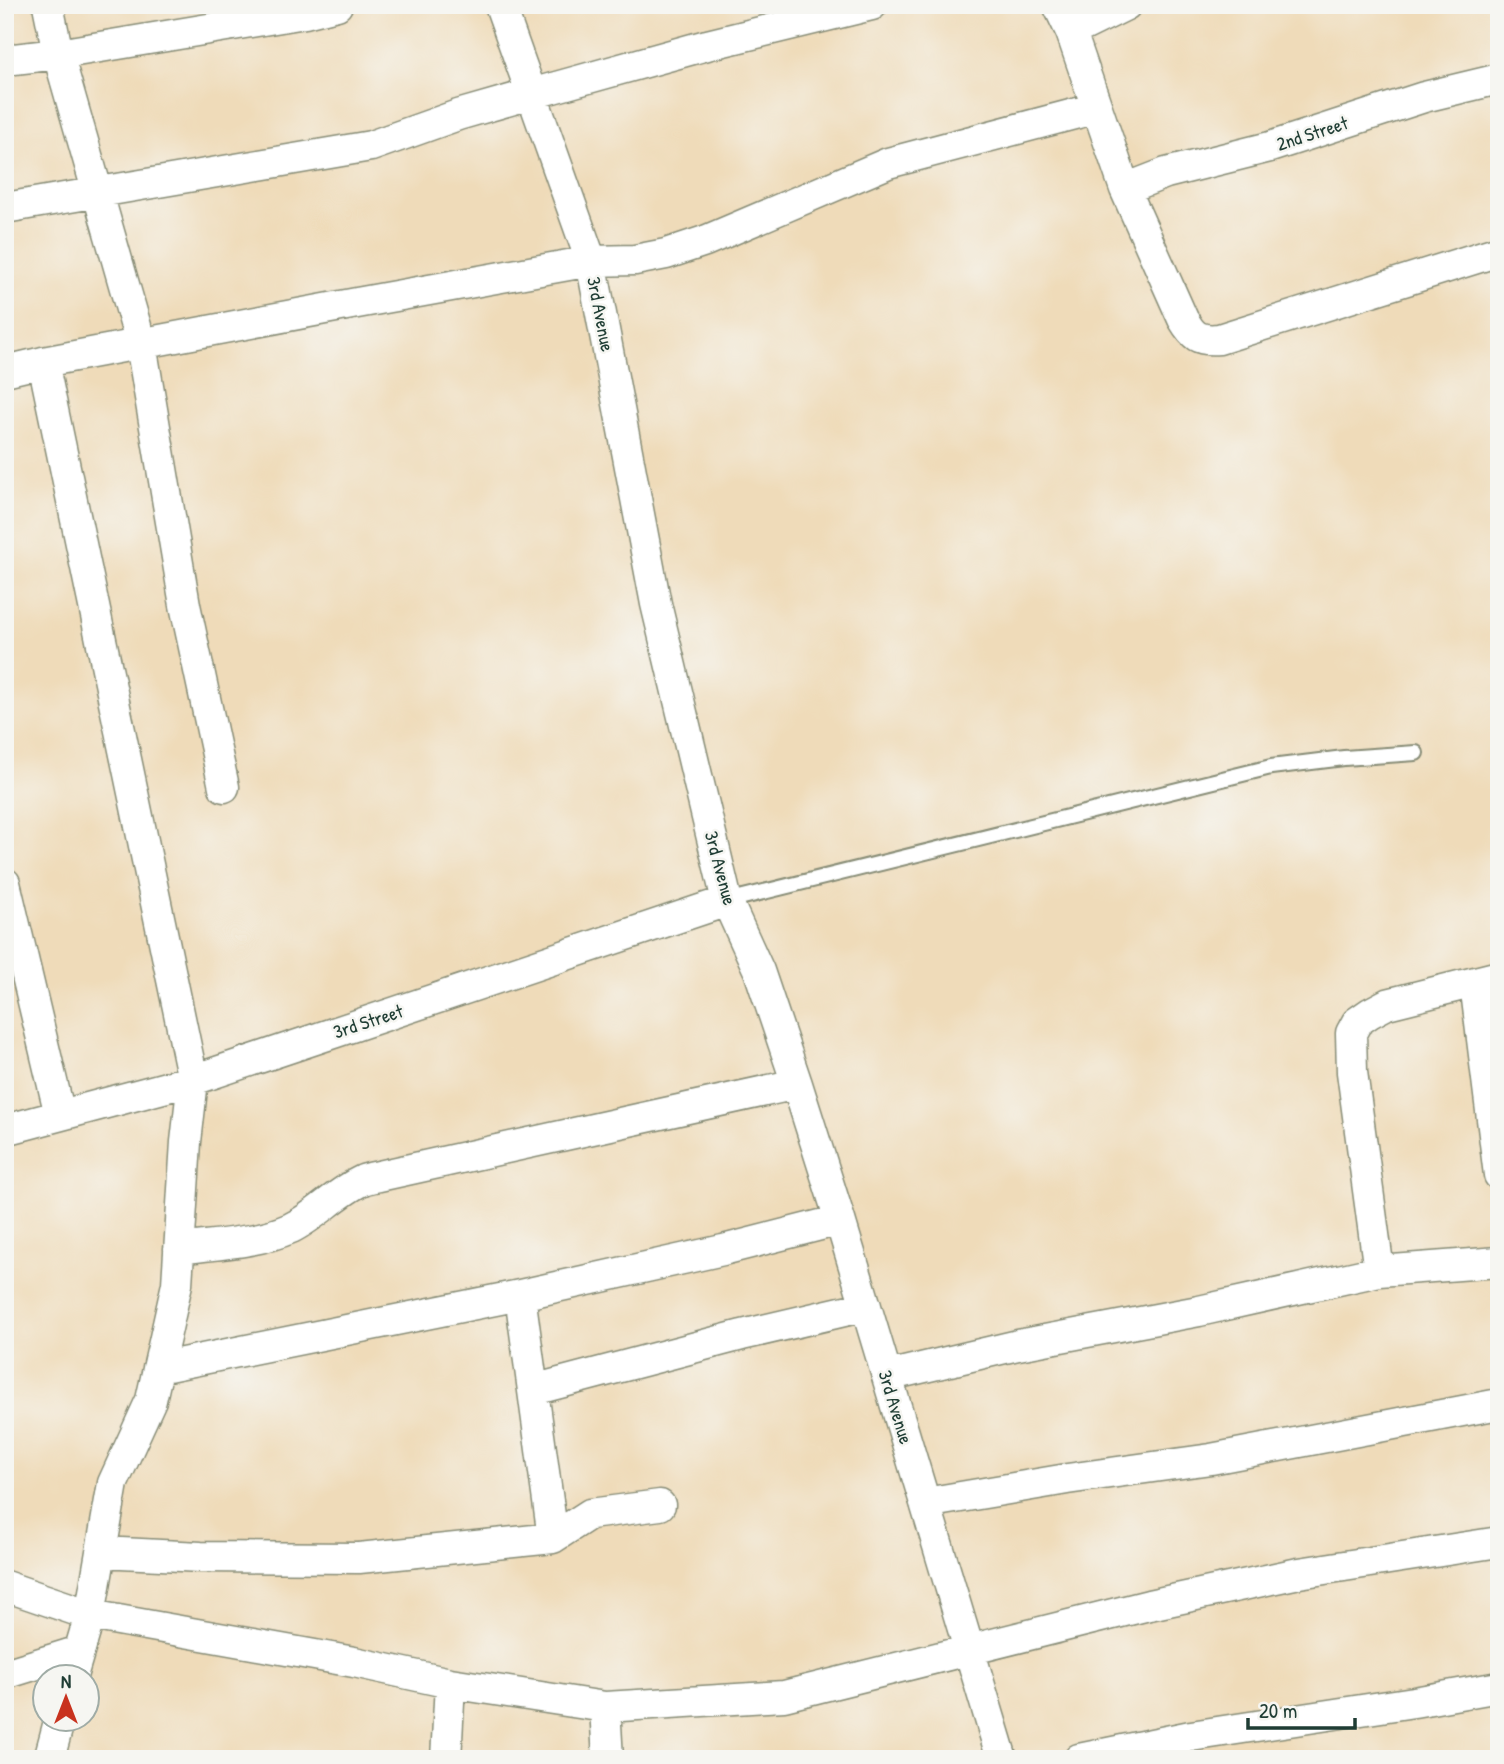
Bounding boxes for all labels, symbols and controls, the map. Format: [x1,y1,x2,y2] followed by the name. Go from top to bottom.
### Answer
[1273,109,1351,157] street label: 2nd Street
[581,274,621,354] street label: 3rd Avenue
[699,828,743,908] street label: 3rd Avenue
[330,997,407,1044] street label: 3rd Street
[872,1367,920,1447] street label: 3rd Avenue
[32,1662,102,1732] north arrow
[61,1668,71,1694] text: N
[1248,1687,1355,1731] scale bar
[1259,1696,1297,1725] text: 20 m

